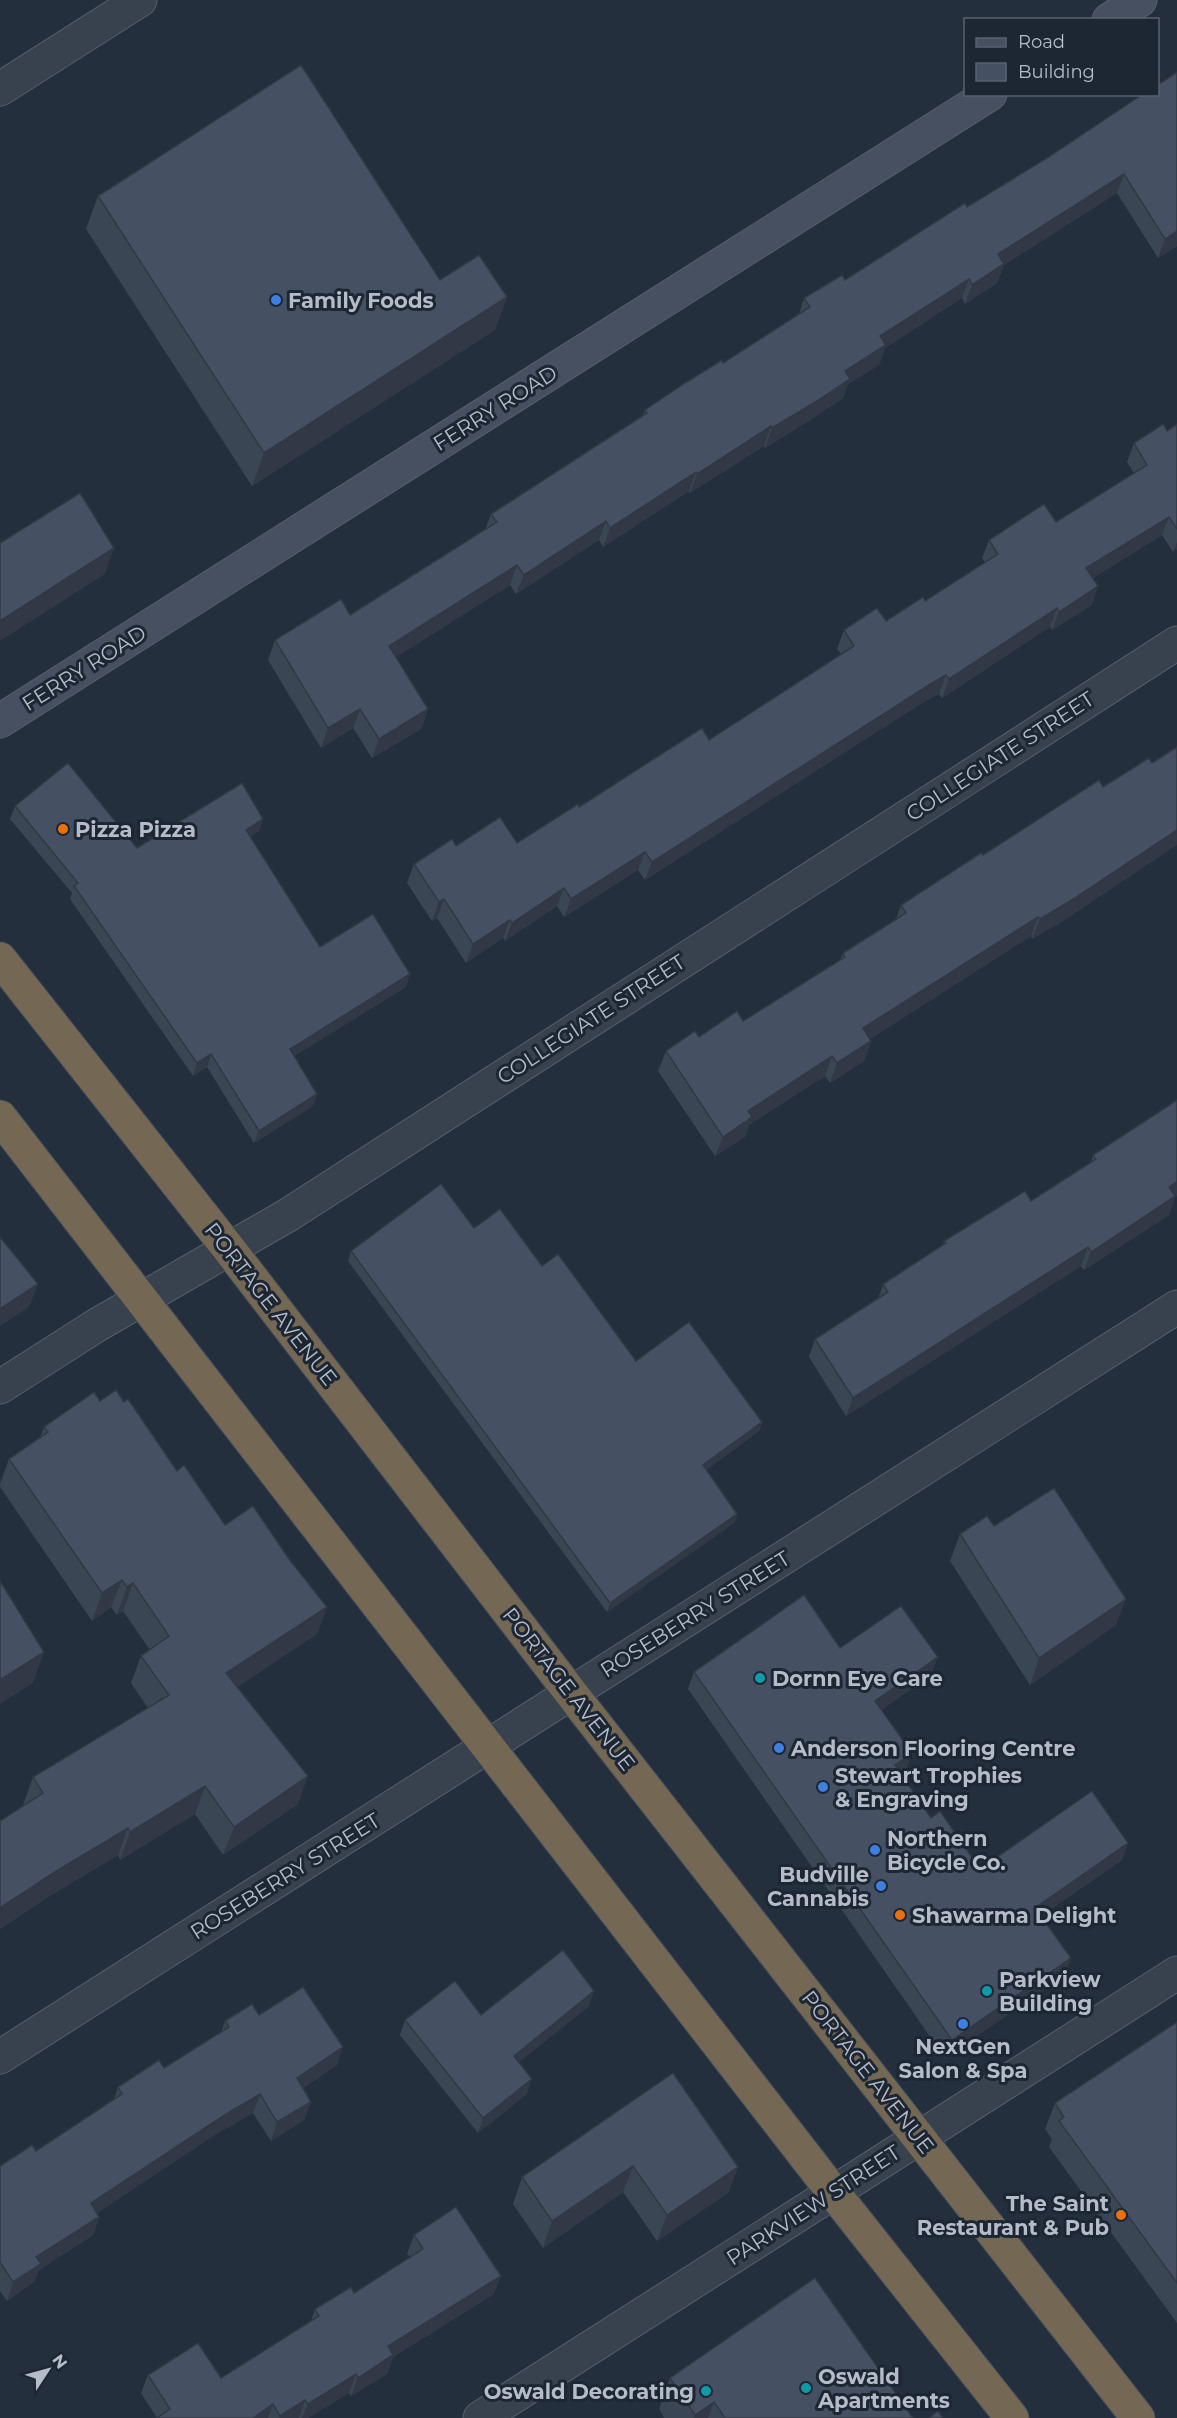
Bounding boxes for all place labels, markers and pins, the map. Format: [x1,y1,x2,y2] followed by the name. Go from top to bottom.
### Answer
[288,288,434,313] place label: Family Foods
[269,293,283,307] marker: Family Foods
[75,817,196,842] place label: Pizza Pizza
[56,822,70,836] marker: Pizza Pizza
[772,1666,943,1691] place label: Dornn Eye Care
[753,1671,767,1685] marker: Dornn Eye Care
[790,1736,1076,1761] place label: Anderson Flooring Centre
[772,1741,786,1755] marker: Anderson Flooring Centre
[835,1763,1022,1812] place label: Stewart Trophies & Engraving
[816,1780,830,1794] marker: Stewart Trophies & Engraving
[887,1826,1006,1875] place label: Northern Bicycle Co.
[868,1843,882,1857] marker: Northern Bicycle Co.
[767,1862,869,1911] place label: Budville Cannabis
[874,1879,888,1893] marker: Budville Cannabis
[912,1903,1116,1928] place label: Shawarma Delight
[893,1908,907,1922] marker: Shawarma Delight
[999,1967,1101,2016] place label: Parkview Building
[980,1984,994,1998] marker: Parkview Building
[956,2017,970,2031] marker: NextGen Salon & Spa
[899,2034,1027,2083] place label: NextGen Salon & Spa
[917,2191,1109,2240] place label: The Saint Restaurant & Pub
[1114,2208,1128,2222] marker: The Saint Restaurant & Pub
[817,2364,950,2413] place label: Oswald Apartments
[484,2379,694,2404] place label: Oswald Decorating
[799,2381,813,2395] marker: Oswald Apartments
[699,2384,713,2398] marker: Oswald Decorating

